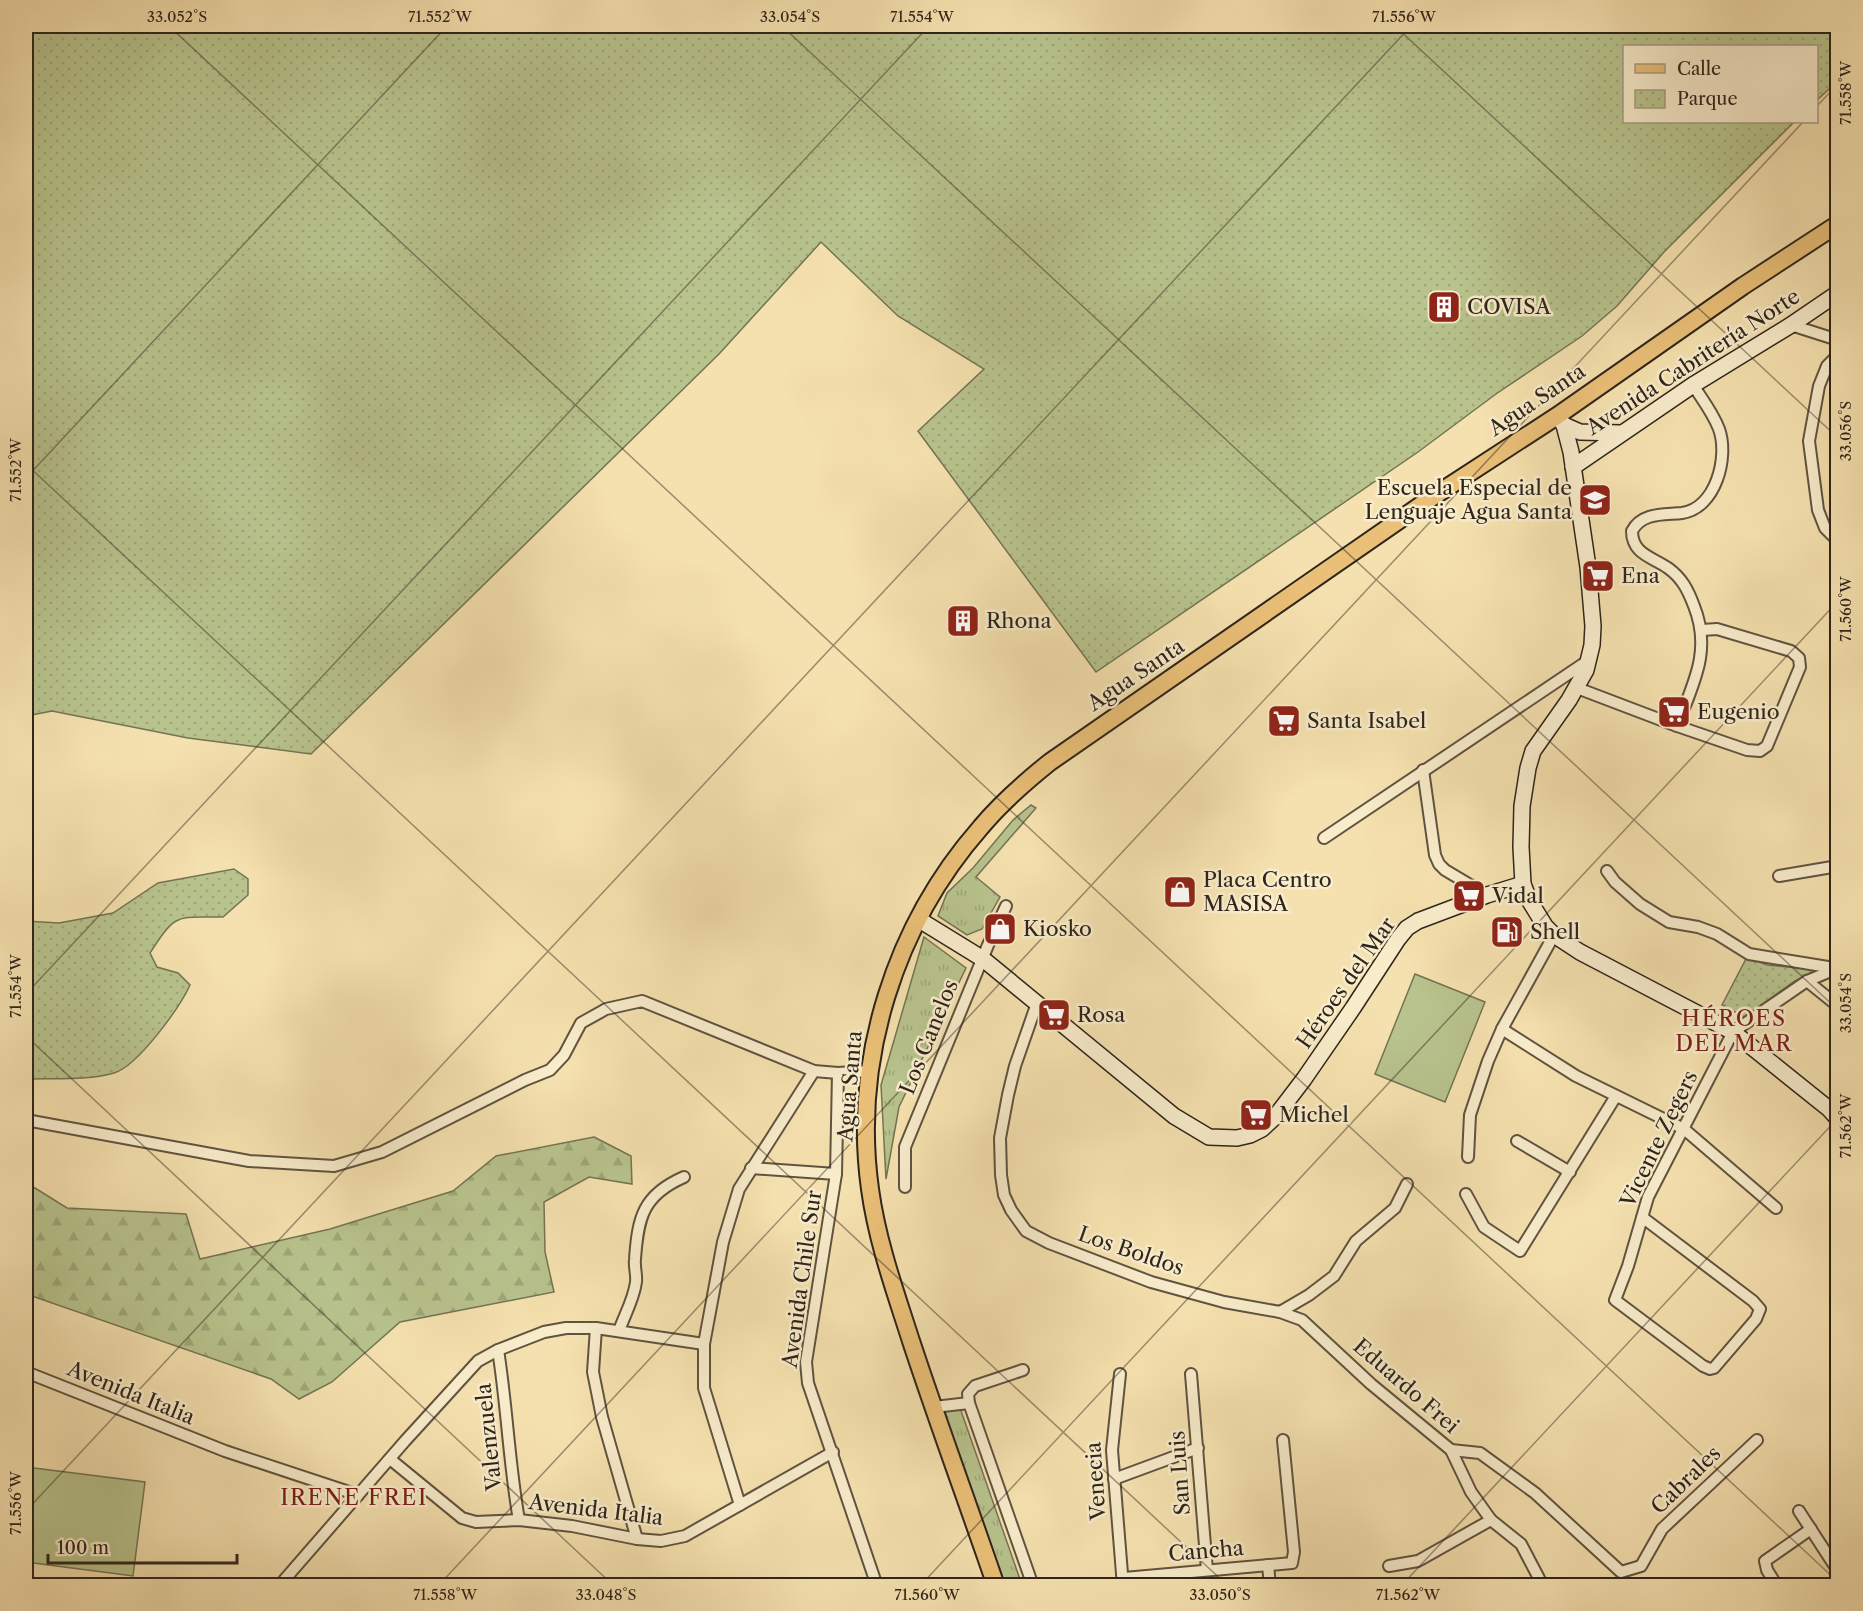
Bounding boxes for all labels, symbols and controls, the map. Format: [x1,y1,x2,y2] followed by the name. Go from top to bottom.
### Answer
[147,7,207,26] text: 33.052°S
[408,7,473,26] text: 71.552°W
[760,7,820,26] text: 33.054°S
[890,7,955,26] text: 71.554°W
[1372,7,1436,26] text: 71.556°W
[1623,45,1818,123] legend
[1677,58,1721,80] text: Calle
[1836,60,1855,125] text: 71.558°W
[1677,88,1738,110] text: Parque
[1581,283,1804,440] street label: Avenida Cabritería Norte
[1426,289,1462,325] building icon: COVISA
[1467,294,1551,319] place label: COVISA
[1483,358,1591,442] street label: Agua Santa
[1836,401,1855,461] text: 33.056°S
[6,437,25,502] text: 71.552°W
[1365,475,1573,524] place label: Escuela Especial de Lenguaje Agua Santa
[1577,482,1613,518] school or university icon: Escuela Especial de Lenguaje Agua Santa
[1580,558,1616,594] supermarket icon: Ena
[1621,563,1661,588] place label: Ena
[1836,576,1855,642] text: 71.560°W
[945,603,981,639] building icon: Rhona
[986,608,1053,633] place label: Rhona
[1082,633,1190,717] street label: Agua Santa
[1656,694,1692,730] supermarket icon: Eugenio
[1697,699,1780,724] place label: Eugenio
[1266,703,1302,739] supermarket icon: Santa Isabel
[1307,708,1426,733] place label: Santa Isabel
[1203,867,1332,916] place label: Placa Centro MASISA
[1162,874,1198,910] shop icon: Placa Centro MASISA
[1451,878,1487,914] supermarket icon: Vidal
[1491,883,1544,908] place label: Vidal
[982,911,1018,947] shop icon: Kiosko
[1291,912,1400,1053] street label: Héroes del Mar
[1489,914,1525,950] fuel station icon: Shell
[1023,916,1092,941] place label: Kiosko
[1530,919,1580,944] place label: Shell
[6,953,25,1018] text: 71.554°W
[1836,973,1855,1033] text: 33.054°S
[894,976,963,1098] street label: Los Canelos
[1036,997,1072,1033] supermarket icon: Rosa
[1077,1002,1126,1027] place label: Rosa
[1675,1004,1793,1057] district label: HÉROES DEL MAR
[832,1029,867,1143] street label: Agua Santa
[1614,1066,1702,1212] street label: Vicente Zegers
[1836,1093,1855,1158] text: 71.562°W
[1238,1097,1274,1133] supermarket icon: Michel
[1279,1102,1349,1127] place label: Michel
[777,1188,826,1370] street label: Avenida Chile Sur
[1075,1221,1187,1280] street label: Los Boldos
[1349,1333,1464,1438] street label: Eduardo Frei
[63,1355,199,1430] street label: Avenida Italia
[470,1381,507,1493] street label: Valenzuela
[1164,1430,1195,1516] street label: San Luis
[1080,1440,1111,1522] street label: Venecia
[1646,1440,1726,1519] street label: Cabrales
[6,1471,25,1535] text: 71.556°W
[280,1484,428,1511] district label: IRENE FREI
[526,1489,666,1530] street label: Avenida Italia
[48,1527,237,1565] scale bar
[1167,1535,1246,1566] street label: Cancha
[57,1537,109,1559] text: 100 m
[413,1585,478,1604] text: 71.558°W
[575,1585,637,1604] text: 33.048°S
[894,1585,960,1604] text: 71.560°W
[1189,1585,1251,1604] text: 33.050°S
[1376,1585,1441,1604] text: 71.562°W

